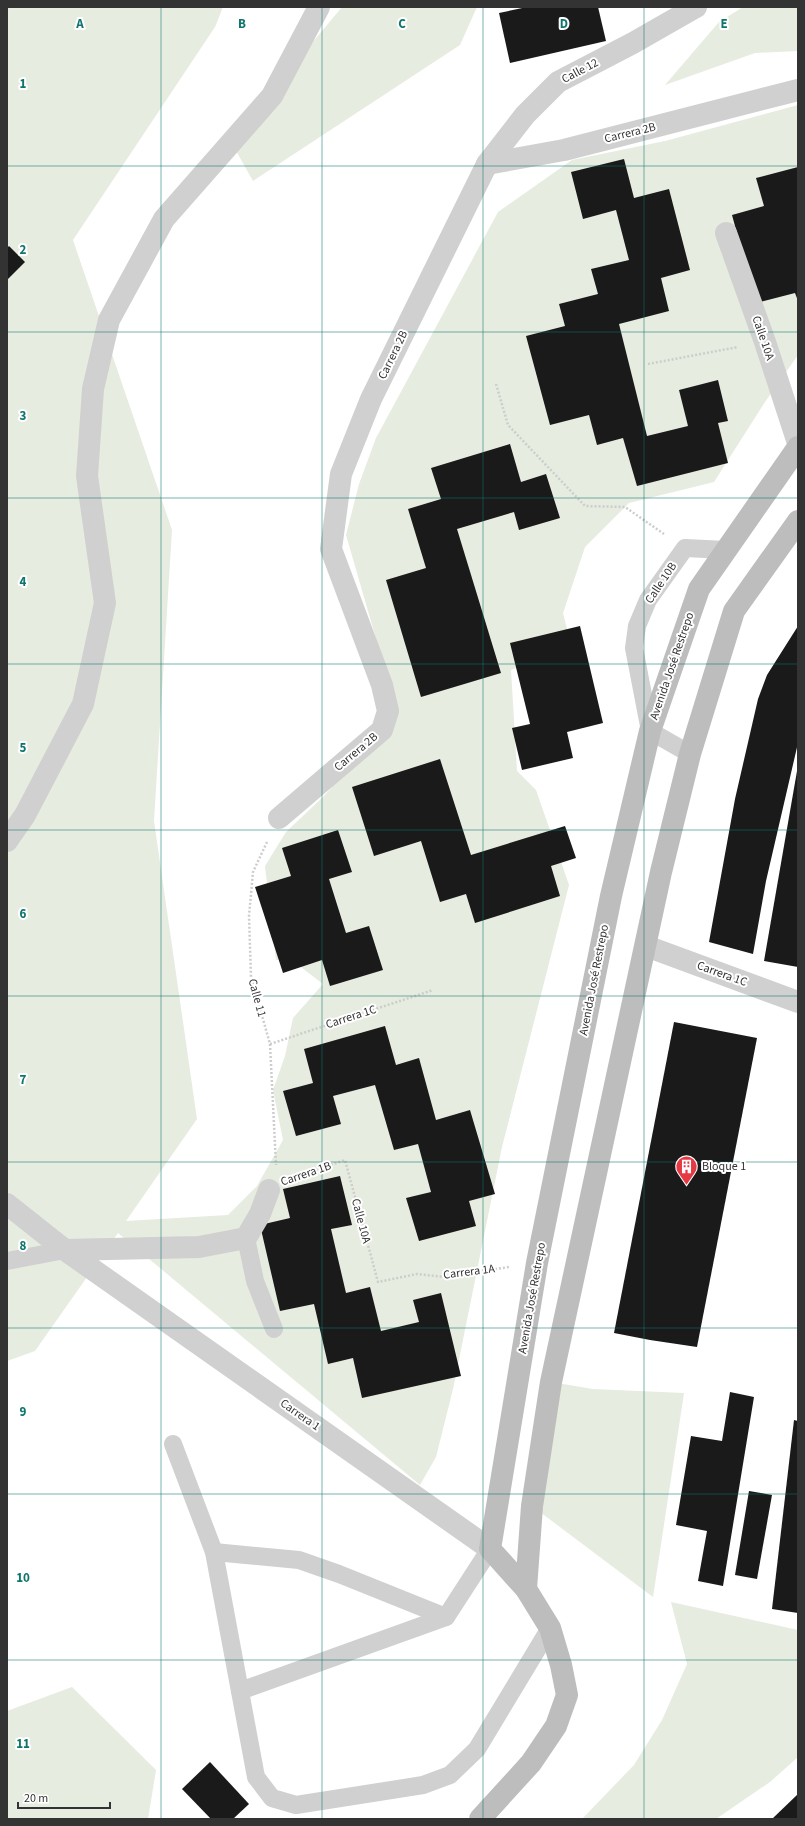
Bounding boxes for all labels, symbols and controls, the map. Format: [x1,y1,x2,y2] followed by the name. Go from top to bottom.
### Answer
[75,15,84,33] text: A
[238,15,246,33] text: B
[398,15,406,33] text: C
[560,15,568,33] text: D
[720,15,728,33] text: E
[559,54,601,88] street label: Calle 12
[20,75,27,93] text: 1
[603,118,657,148] street label: Carrera 2B
[20,241,27,259] text: 2
[748,314,779,363] street label: Calle 10A
[374,328,412,382] street label: Carrera 2B
[20,407,27,425] text: 3
[641,559,681,607] street label: Calle 10B
[20,573,27,591] text: 4
[646,610,698,722] street label: Avenida José Restrepo
[330,729,382,775] street label: Carrera 2B
[20,739,27,757] text: 5
[20,905,27,923] text: 6
[575,923,613,1037] street label: Avenida José Restrepo
[695,957,750,991] street label: Carrera 1C
[244,977,270,1019] street label: Calle 11
[324,1001,379,1033] street label: Carrera 1C
[20,1071,27,1089] text: 7
[673,1153,699,1186] building icon: Bloque 1
[278,1157,334,1191] street label: Carrera 1B
[702,1158,746,1175] place label: Bloque 1
[347,1197,375,1246] street label: Calle 10A
[20,1237,27,1255] text: 8
[514,1241,550,1355] street label: Avenida José Restrepo
[442,1260,496,1284] street label: Carrera 1A
[277,1395,323,1435] street label: Carrera 1
[20,1403,27,1421] text: 9
[16,1569,30,1587] text: 10
[16,1735,30,1753] text: 11
[18,1784,110,1810] scale bar
[24,1790,48,1807] text: 20 m

